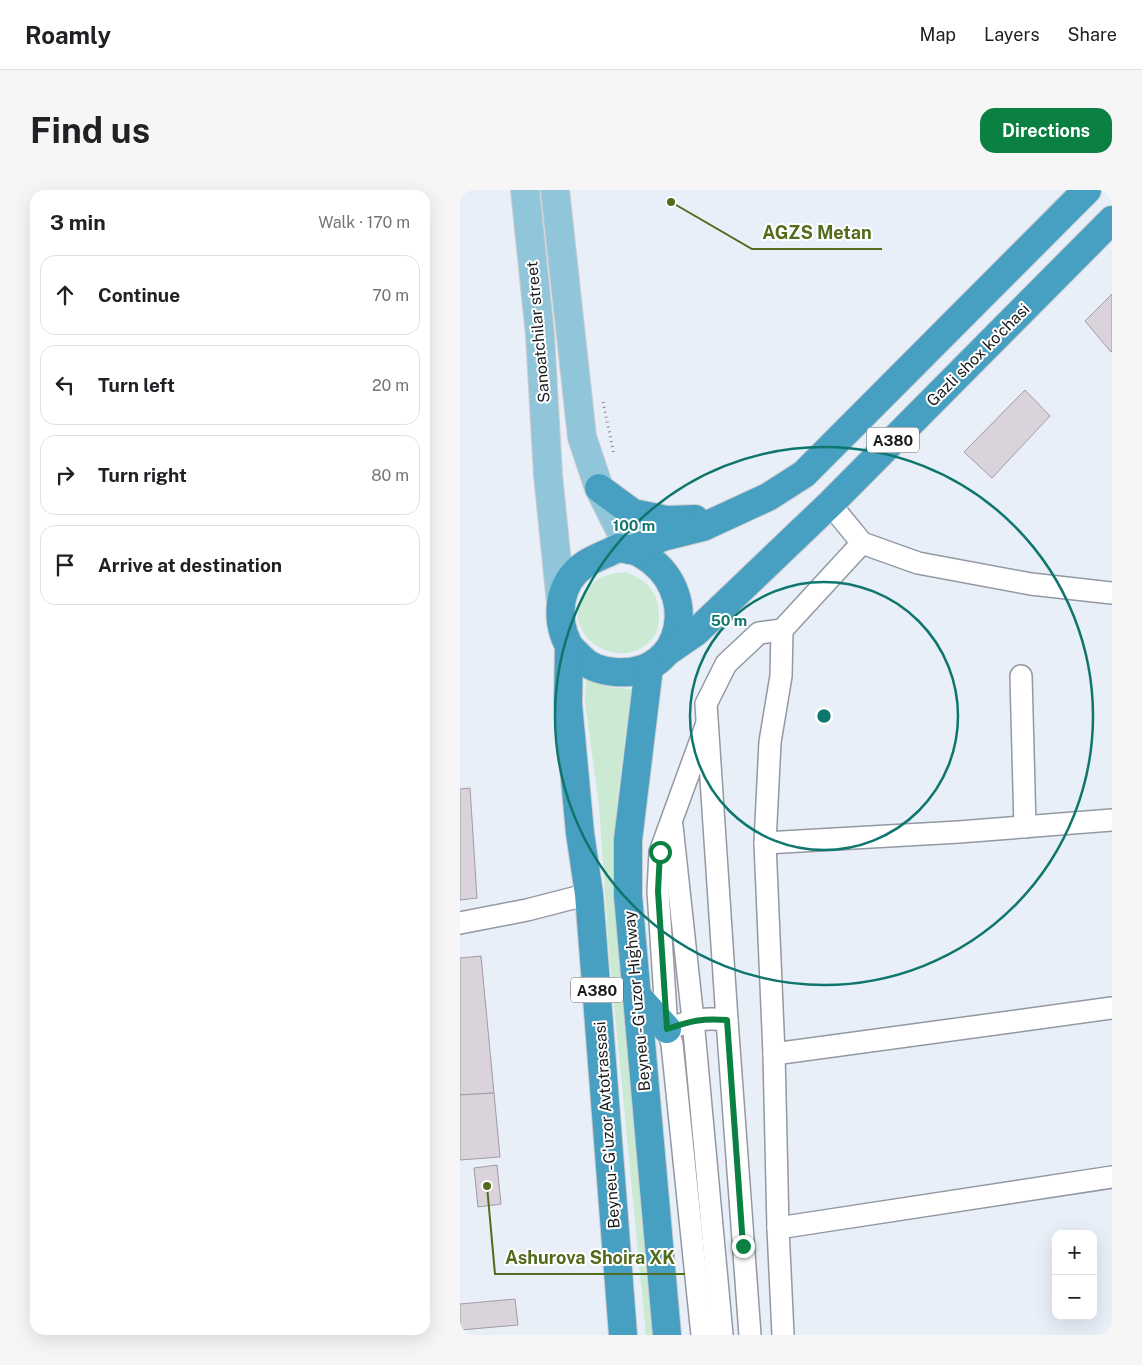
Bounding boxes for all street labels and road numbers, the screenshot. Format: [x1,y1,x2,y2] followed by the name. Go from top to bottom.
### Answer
[522,260,554,404] street label: Sanoatchilar street
[923,300,1033,410] street label: Gazli shox ko'chasi
[867,428,919,452] road number: A380
[620,910,654,1092] street label: Beyneu - G'uzor Highway
[571,978,623,1002] road number: A380
[590,1021,624,1229] street label: Beyneu - G'uzor Avtotrassasi

